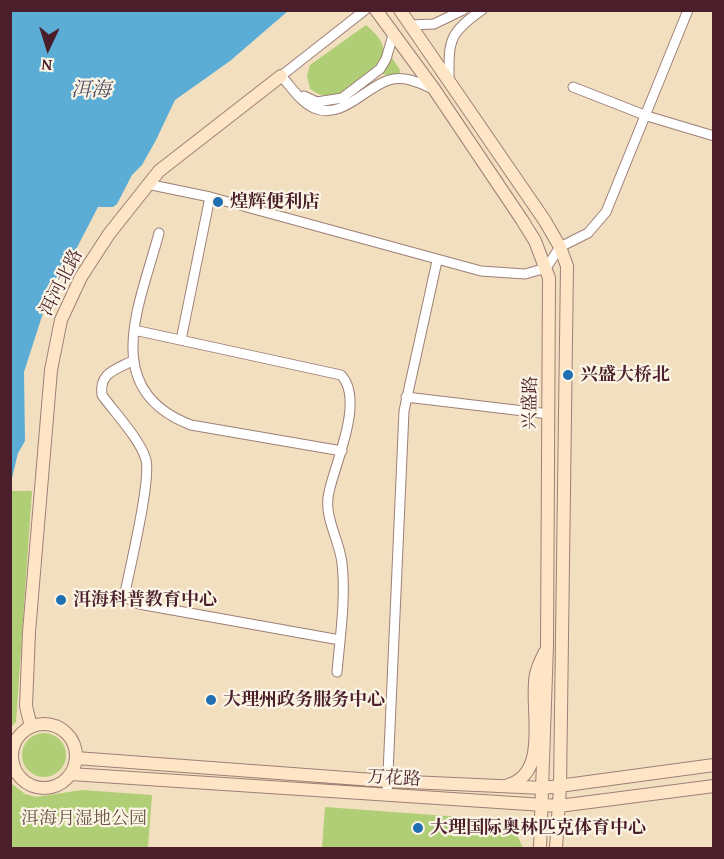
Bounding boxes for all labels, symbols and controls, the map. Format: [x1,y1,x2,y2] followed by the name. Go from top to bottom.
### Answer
[18,18,78,78] north arrow
[41,54,53,78] text: N
[71,79,111,103] water label: 洱海
[230,191,320,213] place label: 煌辉便利店
[211,195,225,209] marker: 煌辉便利店
[36,246,88,320] street label: 洱河北路
[580,364,670,386] place label: 兴盛大桥北
[561,368,575,382] marker: 兴盛大桥北
[520,376,542,430] street label: 兴盛路
[73,589,217,611] place label: 洱海科普教育中心
[54,593,68,607] marker: 洱海科普教育中心
[223,689,385,711] place label: 大理州政务服务中心
[204,693,218,707] marker: 大理州政务服务中心
[366,767,422,791] street label: 万花路
[21,808,147,830] park label: 洱海月湿地公园
[430,817,646,839] place label: 大理国际奥林匹克体育中心
[411,821,425,835] marker: 大理国际奥林匹克体育中心

